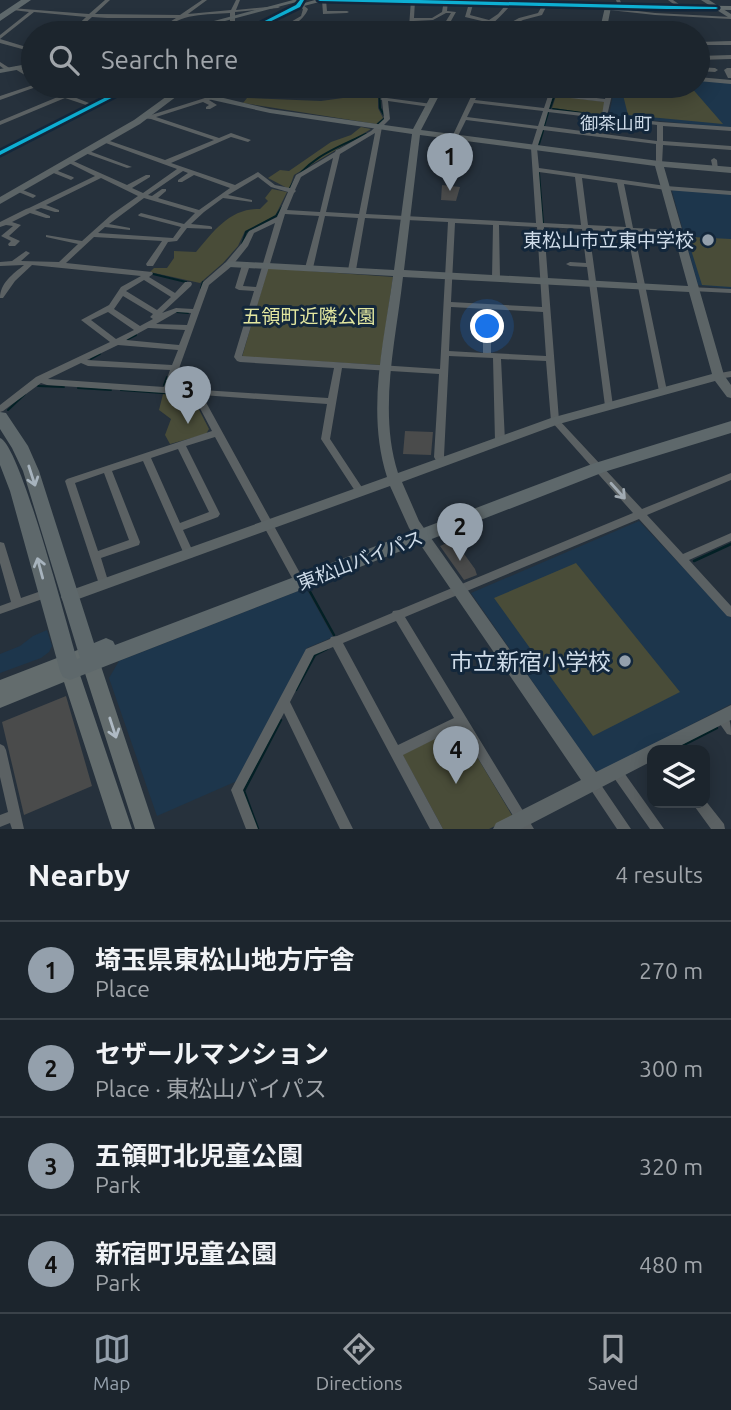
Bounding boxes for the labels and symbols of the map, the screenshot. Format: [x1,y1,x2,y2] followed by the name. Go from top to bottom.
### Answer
[580,113,652,133] district label: 御茶山町
[427,133,473,191] pin: 1
[523,229,694,251] place label: 東松山市立東中学校
[700,232,716,248] marker: 東松山市立東中学校
[242,305,376,327] park label: 五領町近隣公園
[470,309,504,343] your location
[165,366,211,424] pin: 3
[27,465,39,487] one-way arrow
[610,482,626,500] one-way arrow
[437,503,483,561] pin: 2
[294,526,426,594] street label: 東松山バイパス
[33,557,46,579] one-way arrow
[450,649,611,674] place label: 市立新宿小学校
[617,653,633,669] marker: 市立新宿小学校
[108,717,120,739] one-way arrow
[433,726,479,784] pin: 4

